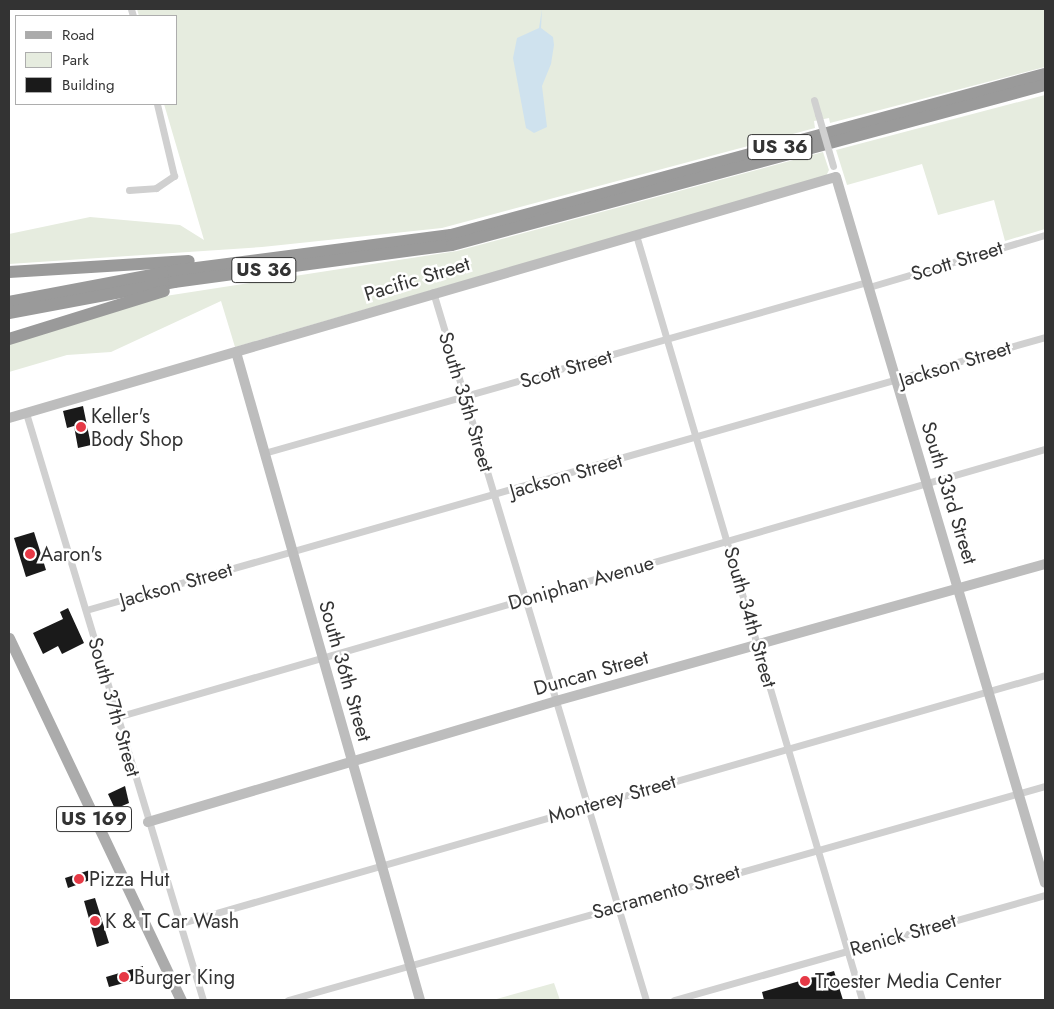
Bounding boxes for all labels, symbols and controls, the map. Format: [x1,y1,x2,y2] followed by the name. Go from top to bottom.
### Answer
[15,15,178,105] legend
[62,24,94,46] text: Road
[62,49,89,71] text: Park
[62,74,114,96] text: Building
[746,130,814,163] road number: US 36
[908,236,1006,286] street label: Scott Street
[361,252,473,306] street label: Pacific Street
[230,254,298,286] road number: US 36
[433,329,499,475] street label: South 35th Street
[896,336,1014,392] street label: Jackson Street
[517,344,615,394] street label: Scott Street
[91,404,183,451] place label: Keller's Body Shop
[916,419,982,567] street label: South 33rd Street
[75,421,87,433] marker: Keller's Body Shop
[507,448,625,504] street label: Jackson Street
[40,542,102,566] place label: Aaron's
[718,544,782,690] street label: South 34th Street
[24,548,36,560] marker: Aaron's
[505,551,657,615] street label: Doniphan Avenue
[117,557,235,613] street label: Jackson Street
[313,598,377,744] street label: South 36th Street
[83,635,145,779] street label: South 37th Street
[531,645,651,701] street label: Duncan Street
[545,769,679,829] street label: Monterey Street
[55,802,133,836] road number: US 169
[589,859,743,925] street label: Sacramento Street
[89,867,169,891] place label: Pizza Hut
[73,873,85,885] marker: Pizza Hut
[847,908,959,962] street label: Renick Street
[105,909,239,933] place label: K & T Car Wash
[89,915,101,927] marker: K & T Car Wash
[134,965,235,989] place label: Burger King
[815,969,1002,993] place label: Troester Media Center
[118,971,130,983] marker: Burger King
[799,975,811,987] marker: Troester Media Center

